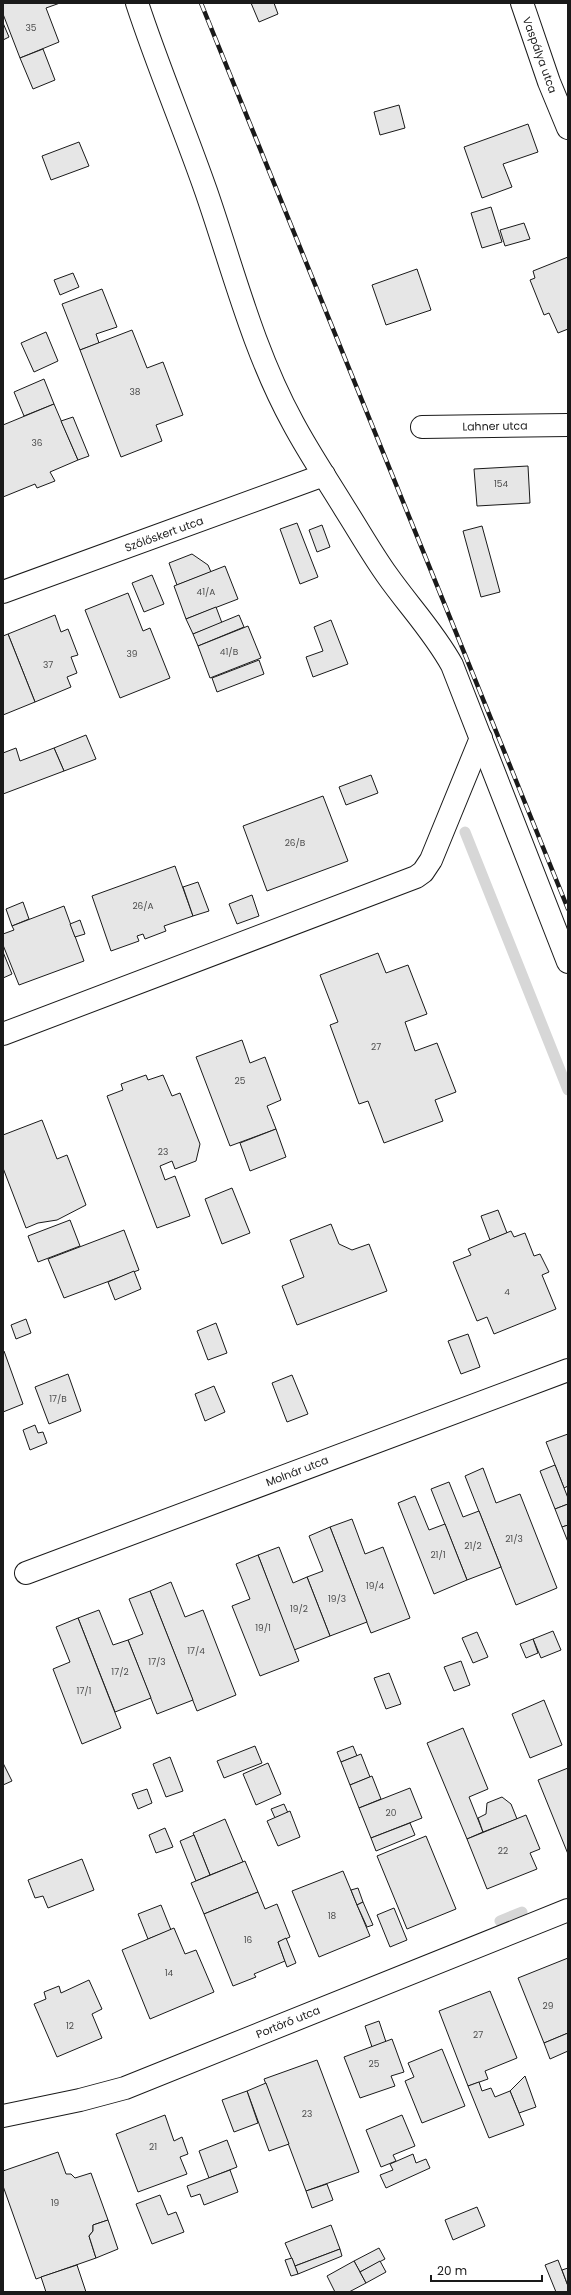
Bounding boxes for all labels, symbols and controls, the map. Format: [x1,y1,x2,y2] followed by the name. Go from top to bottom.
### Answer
[519,15,561,95] street label: Vaspálya utca
[26,22,37,34] house number: 35
[130,386,141,398] house number: 38
[462,417,528,435] street label: Lahner utca
[31,437,43,449] house number: 36
[494,478,508,490] house number: 154
[122,512,206,556] street label: Szőlőskert utca
[197,586,215,598] house number: 41/A
[220,646,239,658] house number: 41/B
[127,648,138,660] house number: 39
[43,659,53,671] house number: 37
[285,837,306,849] house number: 26/B
[132,900,154,912] house number: 26/A
[371,1041,381,1053] house number: 27
[235,1075,246,1087] house number: 25
[158,1146,168,1158] house number: 23
[504,1286,510,1298] house number: 4
[49,1393,67,1405] house number: 17/B
[263,1452,331,1490] street label: Molnár utca
[505,1533,523,1545] house number: 21/3
[464,1540,482,1552] house number: 21/2
[430,1549,446,1561] house number: 21/1
[366,1580,385,1592] house number: 19/4
[328,1593,346,1605] house number: 19/3
[290,1603,308,1615] house number: 19/2
[255,1622,271,1634] house number: 19/1
[187,1645,205,1657] house number: 17/4
[148,1656,166,1668] house number: 17/3
[111,1666,129,1678] house number: 17/2
[77,1685,92,1697] house number: 17/1
[386,1807,397,1819] house number: 20
[498,1845,508,1857] house number: 22
[328,1910,337,1922] house number: 18
[244,1934,253,1946] house number: 16
[165,1967,174,1979] house number: 14
[543,2000,554,2012] house number: 29
[254,2002,322,2042] street label: Portörő utca
[66,2020,74,2032] house number: 12
[473,2029,483,2041] house number: 27
[369,2058,380,2070] house number: 25
[302,2108,312,2120] house number: 23
[149,2141,157,2153] house number: 21
[51,2197,60,2209] house number: 19
[431,2257,542,2283] scale bar
[437,2262,467,2279] text: 20 m

